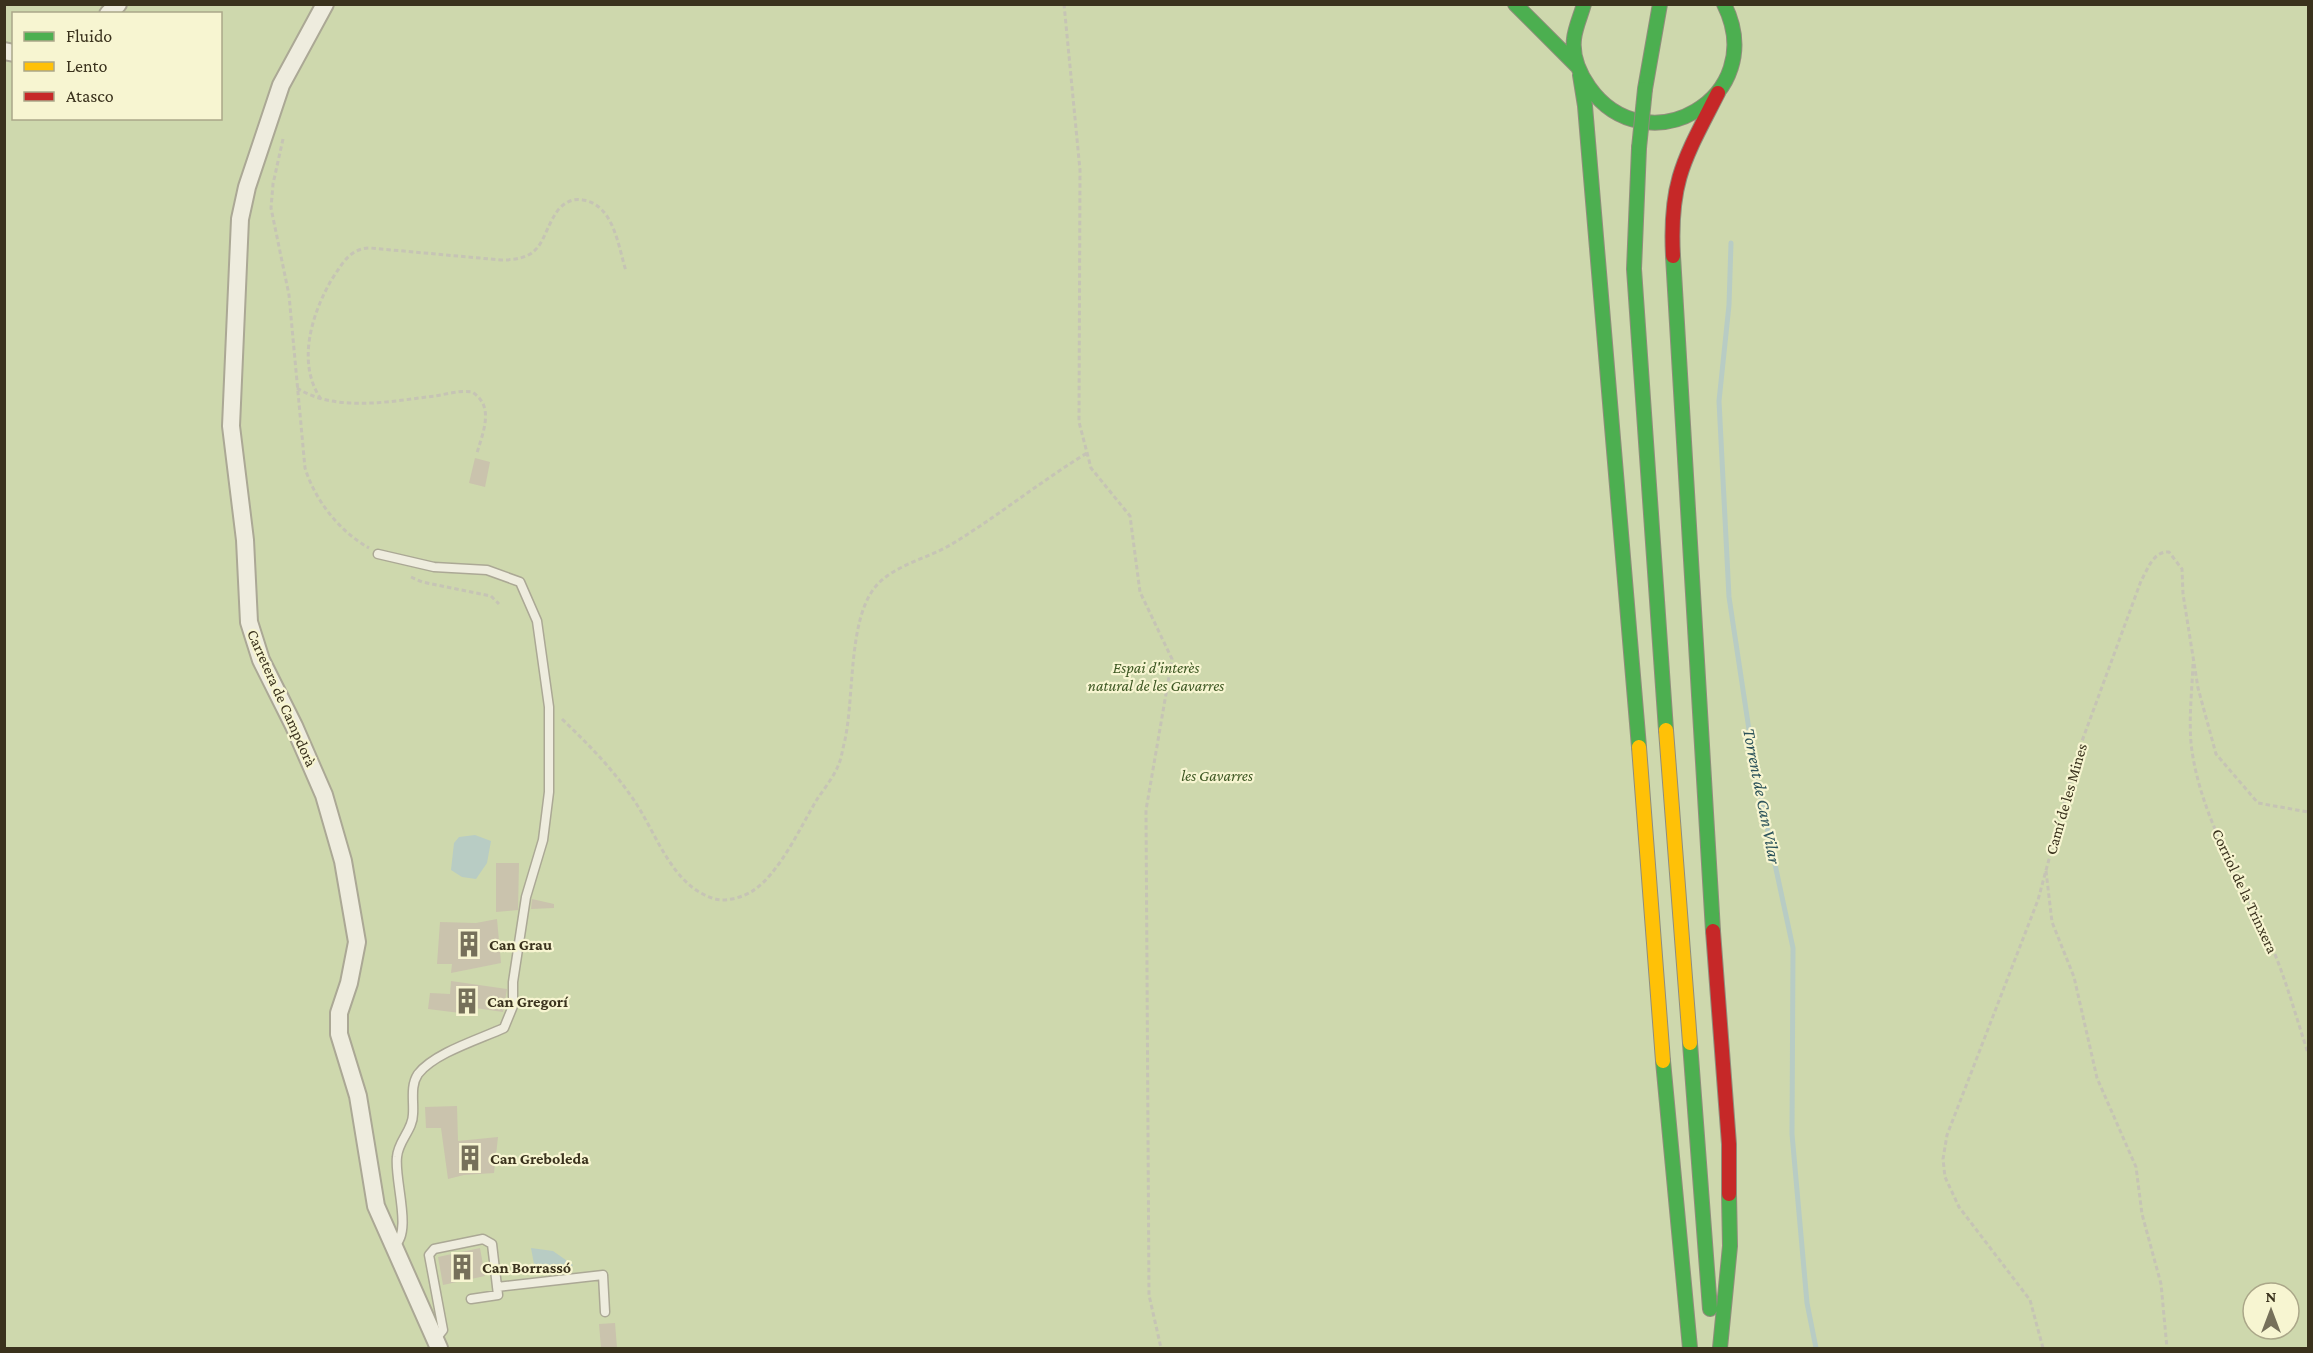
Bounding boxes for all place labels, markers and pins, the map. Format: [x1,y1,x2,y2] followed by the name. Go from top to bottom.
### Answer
[454,929,484,959] building icon: Can Grau
[489,936,552,953] place label: Can Grau
[452,986,482,1016] building icon: Can Gregorí
[487,993,569,1010] place label: Can Gregorí
[455,1143,485,1173] building icon: Can Greboleda
[490,1150,589,1167] place label: Can Greboleda
[447,1252,477,1282] building icon: Can Borrassó
[482,1259,571,1276] place label: Can Borrassó

